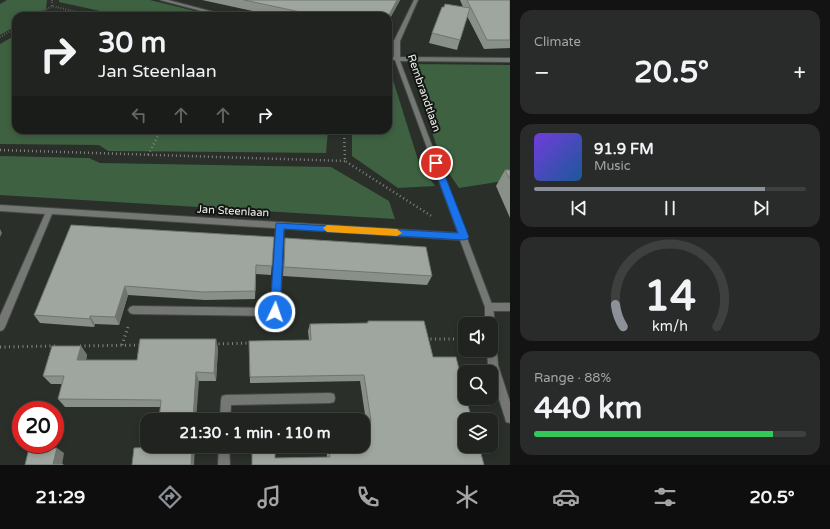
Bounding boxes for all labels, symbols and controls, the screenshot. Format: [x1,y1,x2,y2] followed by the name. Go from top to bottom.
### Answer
[98,26,166,60] text: 30 m
[32,28,84,80] icon: right
[534,34,581,50] text: Climate
[405,53,443,133] street label: Rembrandtlaan
[634,54,709,91] text: 20.5°
[98,60,217,82] text: Jan Steenlaan
[534,60,550,86] text: −
[794,60,806,86] text: +
[128,104,150,126] icon: left
[170,104,192,126] icon: ahead
[212,104,234,126] icon: ahead
[254,104,276,126] icon: right
[594,140,654,158] text: 91.9 FM
[419,146,453,180] pin
[425,152,447,174] icon: arrive
[594,158,631,174] text: Music
[568,197,590,219] icon: previous
[659,197,681,219] icon: pause
[750,197,772,219] icon: next
[196,203,270,219] street label: Jan Steenlaan
[644,272,696,322] text: 14
[254,291,296,333] position arrow
[458,317,498,453] map controls
[458,317,498,357] button: sound
[652,318,688,335] text: km/h
[458,365,498,405] button: search
[534,370,611,386] text: Range · 88%
[534,390,642,427] text: 440 km
[12,401,64,453] speed limit sign: 20
[458,413,498,453] button: layers
[180,424,330,442] text: 21:30 · 1 min · 110 m
[156,483,184,511] icon: directions
[255,483,283,511] icon: music
[354,483,382,511] icon: phone
[453,483,481,511] icon: climate
[552,483,580,511] icon: car
[651,483,679,511] icon: filters
[35,486,85,508] text: 21:29
[749,486,795,508] text: 20.5°

